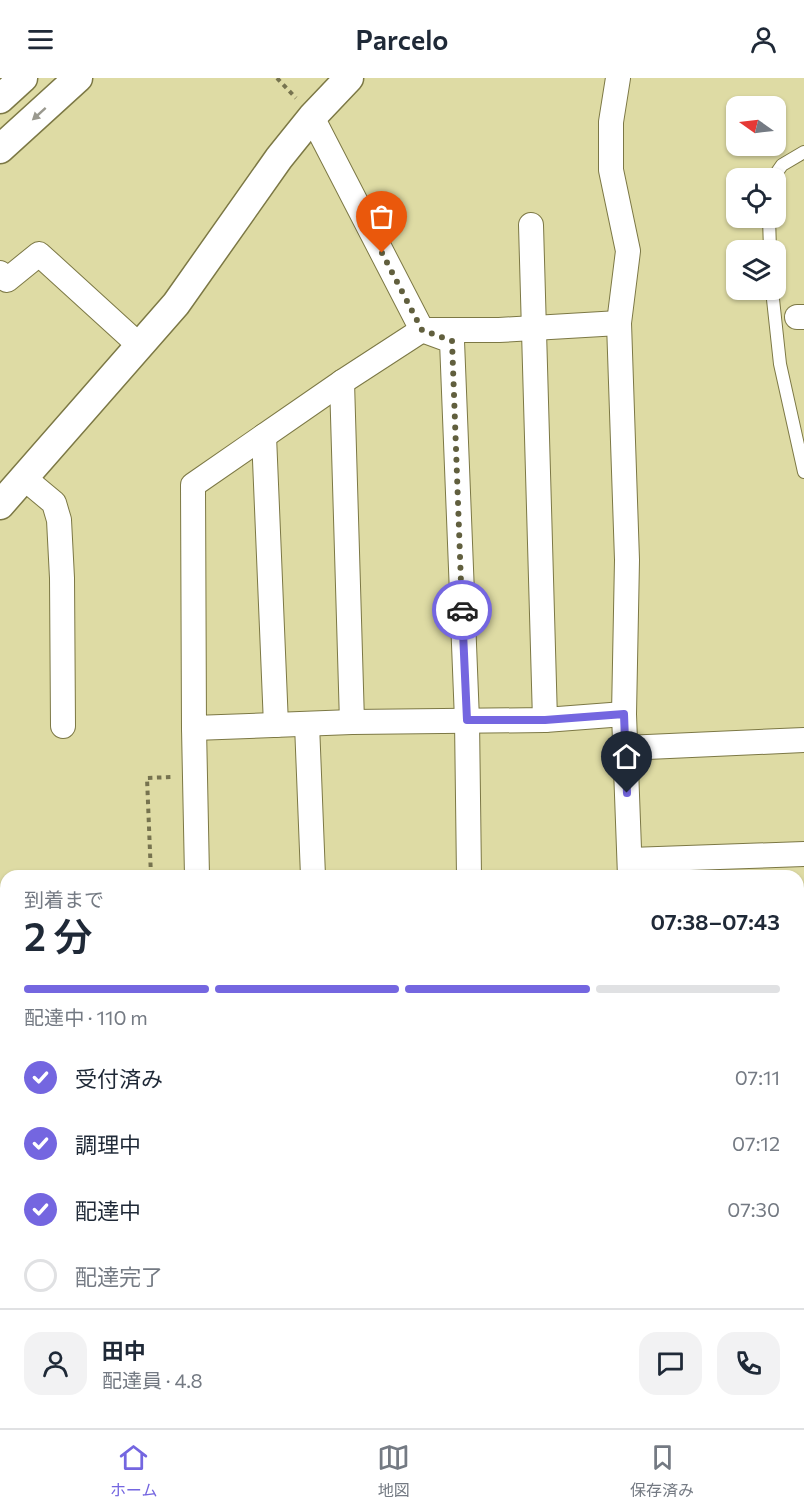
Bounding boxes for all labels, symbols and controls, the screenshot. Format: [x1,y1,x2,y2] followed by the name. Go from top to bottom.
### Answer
[24,23,57,56] icon: menu
[356,23,448,56] text: Parcelo
[747,23,780,56] icon: person
[726,96,786,156] north arrow
[726,96,786,300] map controls
[32,107,47,120] one-way arrow
[726,168,786,228] button: locate
[356,191,407,253] pin
[365,200,398,233] icon: bag
[726,240,786,300] button: layers
[432,580,492,640] courier
[446,594,479,627] icon: car
[601,731,652,793] pin
[610,740,643,773] icon: home
[24,887,104,911] text: 到着まで
[650,908,780,935] text: 07:38–07:43
[24,911,92,959] text: 2 分
[24,1005,148,1029] text: 配達中 · 110 m
[24,1061,57,1094] icon: check
[75,1065,163,1092] text: 受付済み
[735,1065,780,1089] text: 07:11
[24,1127,57,1160] icon: check
[75,1131,141,1158] text: 調理中
[732,1131,780,1155] text: 07:12
[24,1193,57,1226] icon: check
[75,1197,141,1224] text: 配達中
[727,1197,780,1221] text: 07:30
[75,1263,163,1290] text: 配達完了
[24,1332,87,1395] button: person
[639,1332,702,1395] button: chat
[717,1332,780,1395] button: phone
[102,1337,146,1364] text: 田中
[102,1368,203,1392] text: 配達員 · 4.8
[110,1441,157,1501] tab: ホーム
[377,1441,410,1501] tab: 地図
[630,1441,694,1501] tab: 保存済み

